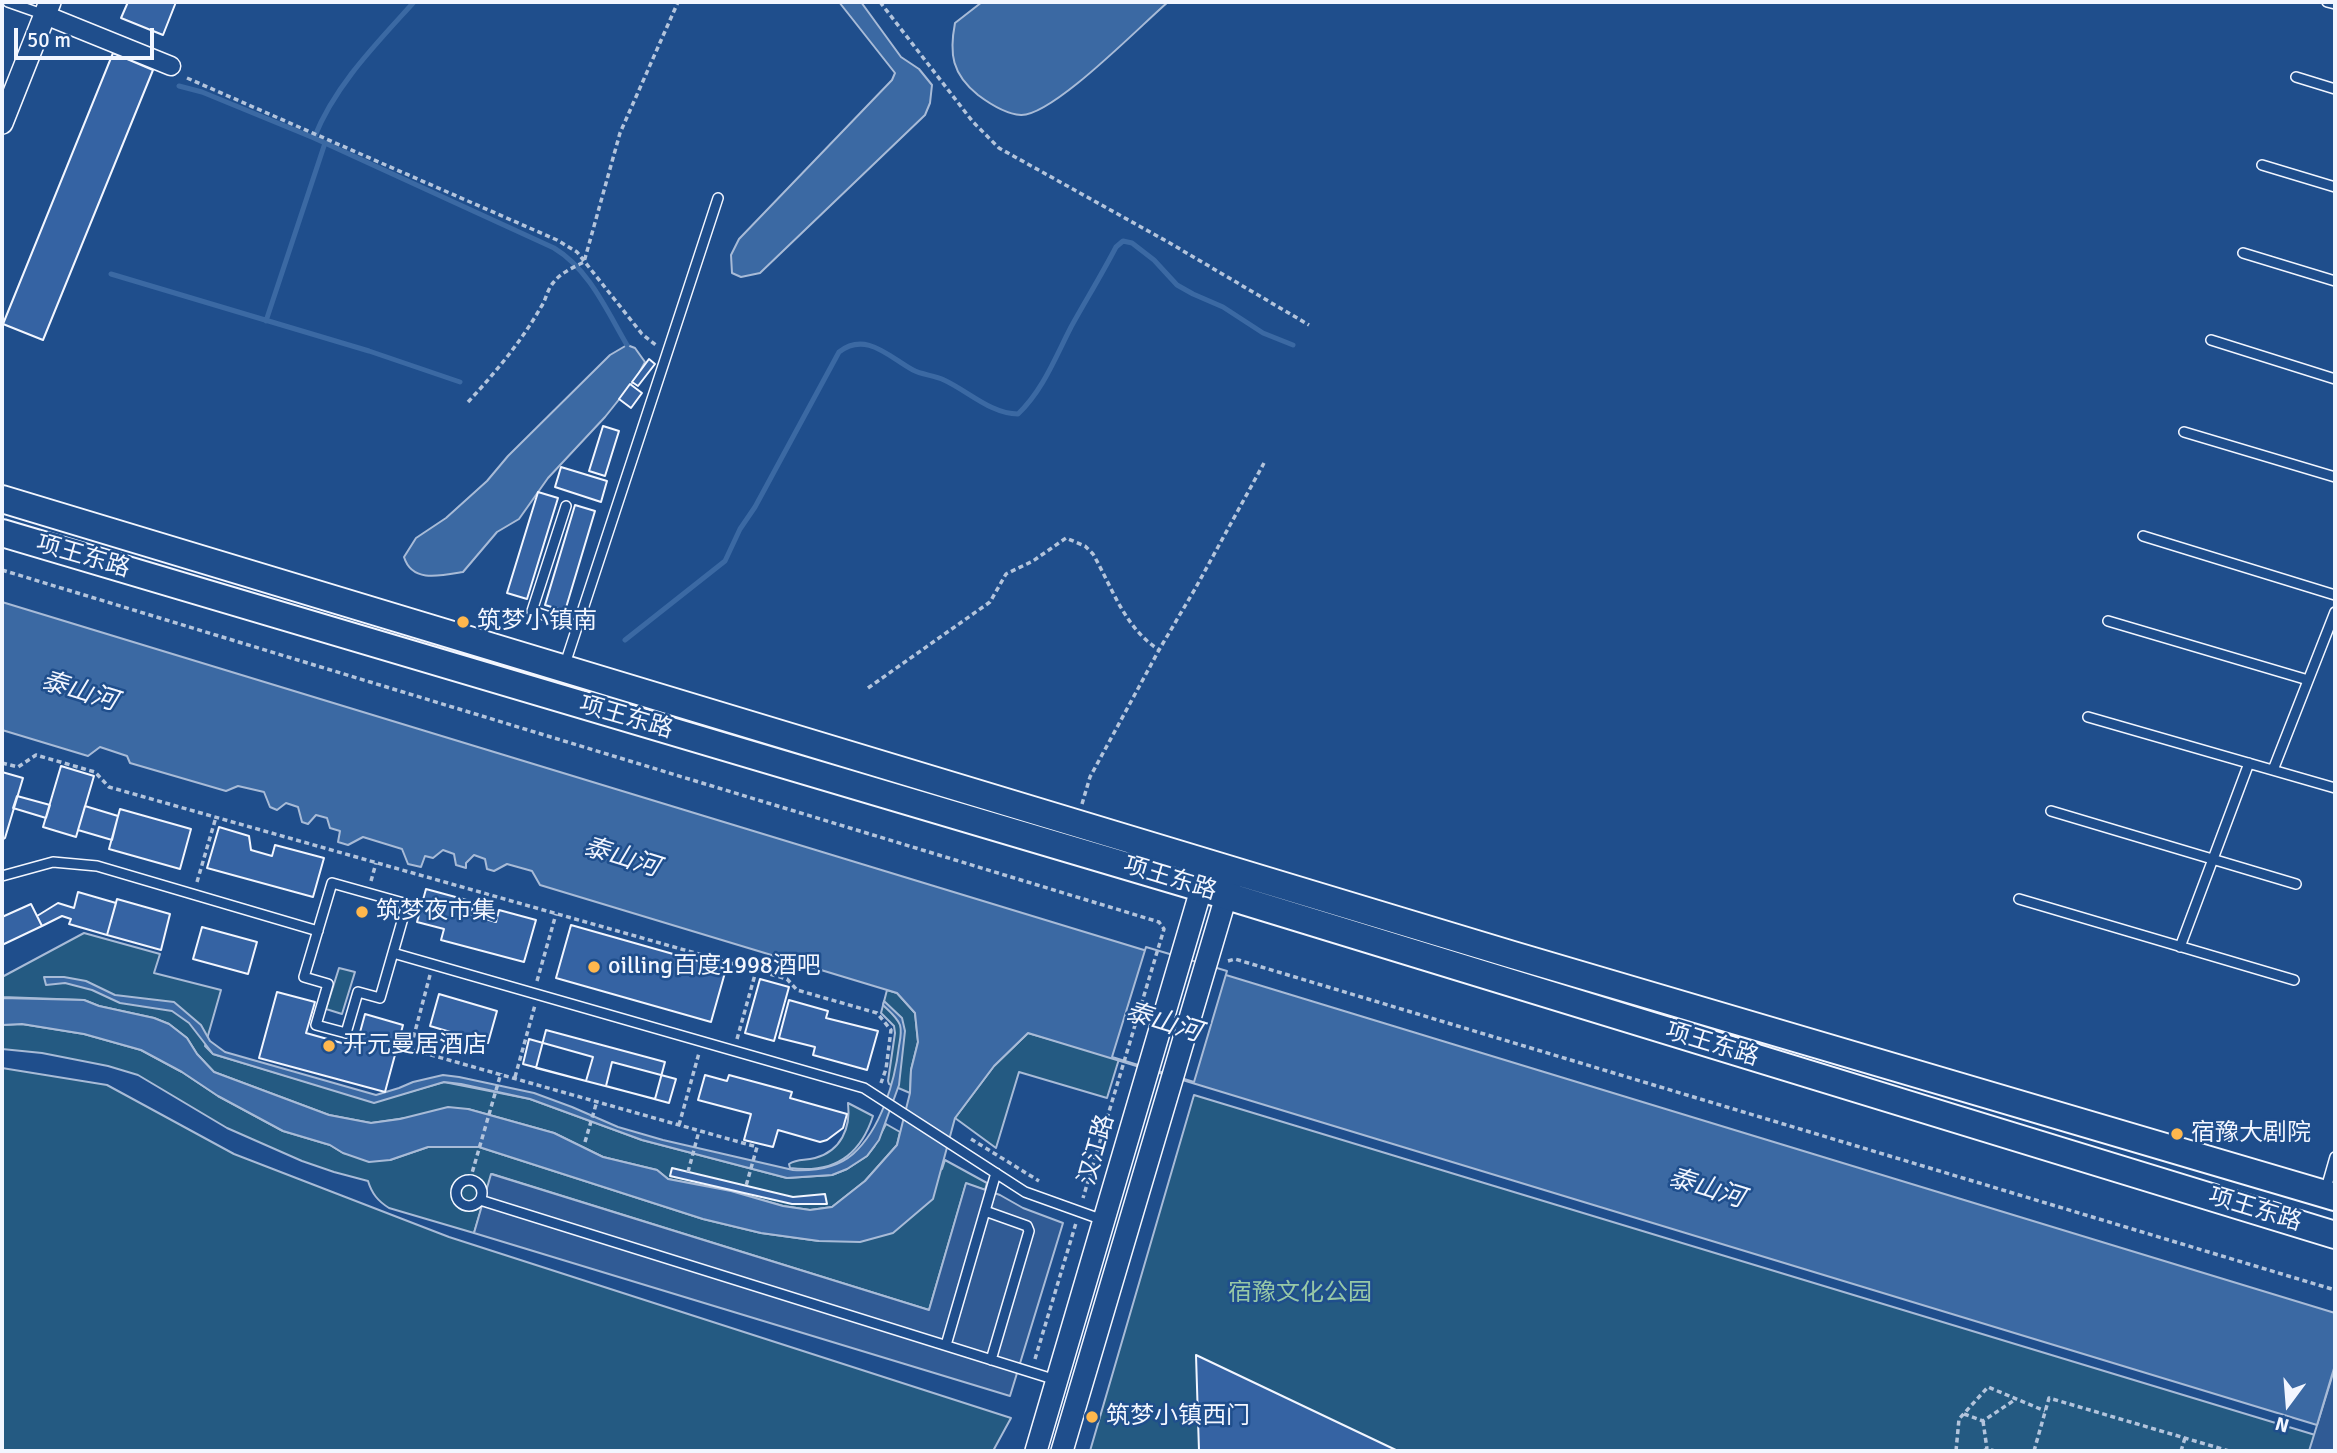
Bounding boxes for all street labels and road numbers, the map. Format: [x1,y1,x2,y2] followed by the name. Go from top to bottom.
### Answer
[33,530,133,584] street label: 项王东路
[576,691,676,745] street label: 项王东路
[1120,851,1220,907] street label: 项王东路
[1662,1017,1762,1073] street label: 项王东路
[1073,1111,1121,1189] street label: 汉江路
[2205,1182,2305,1238] street label: 项王东路

